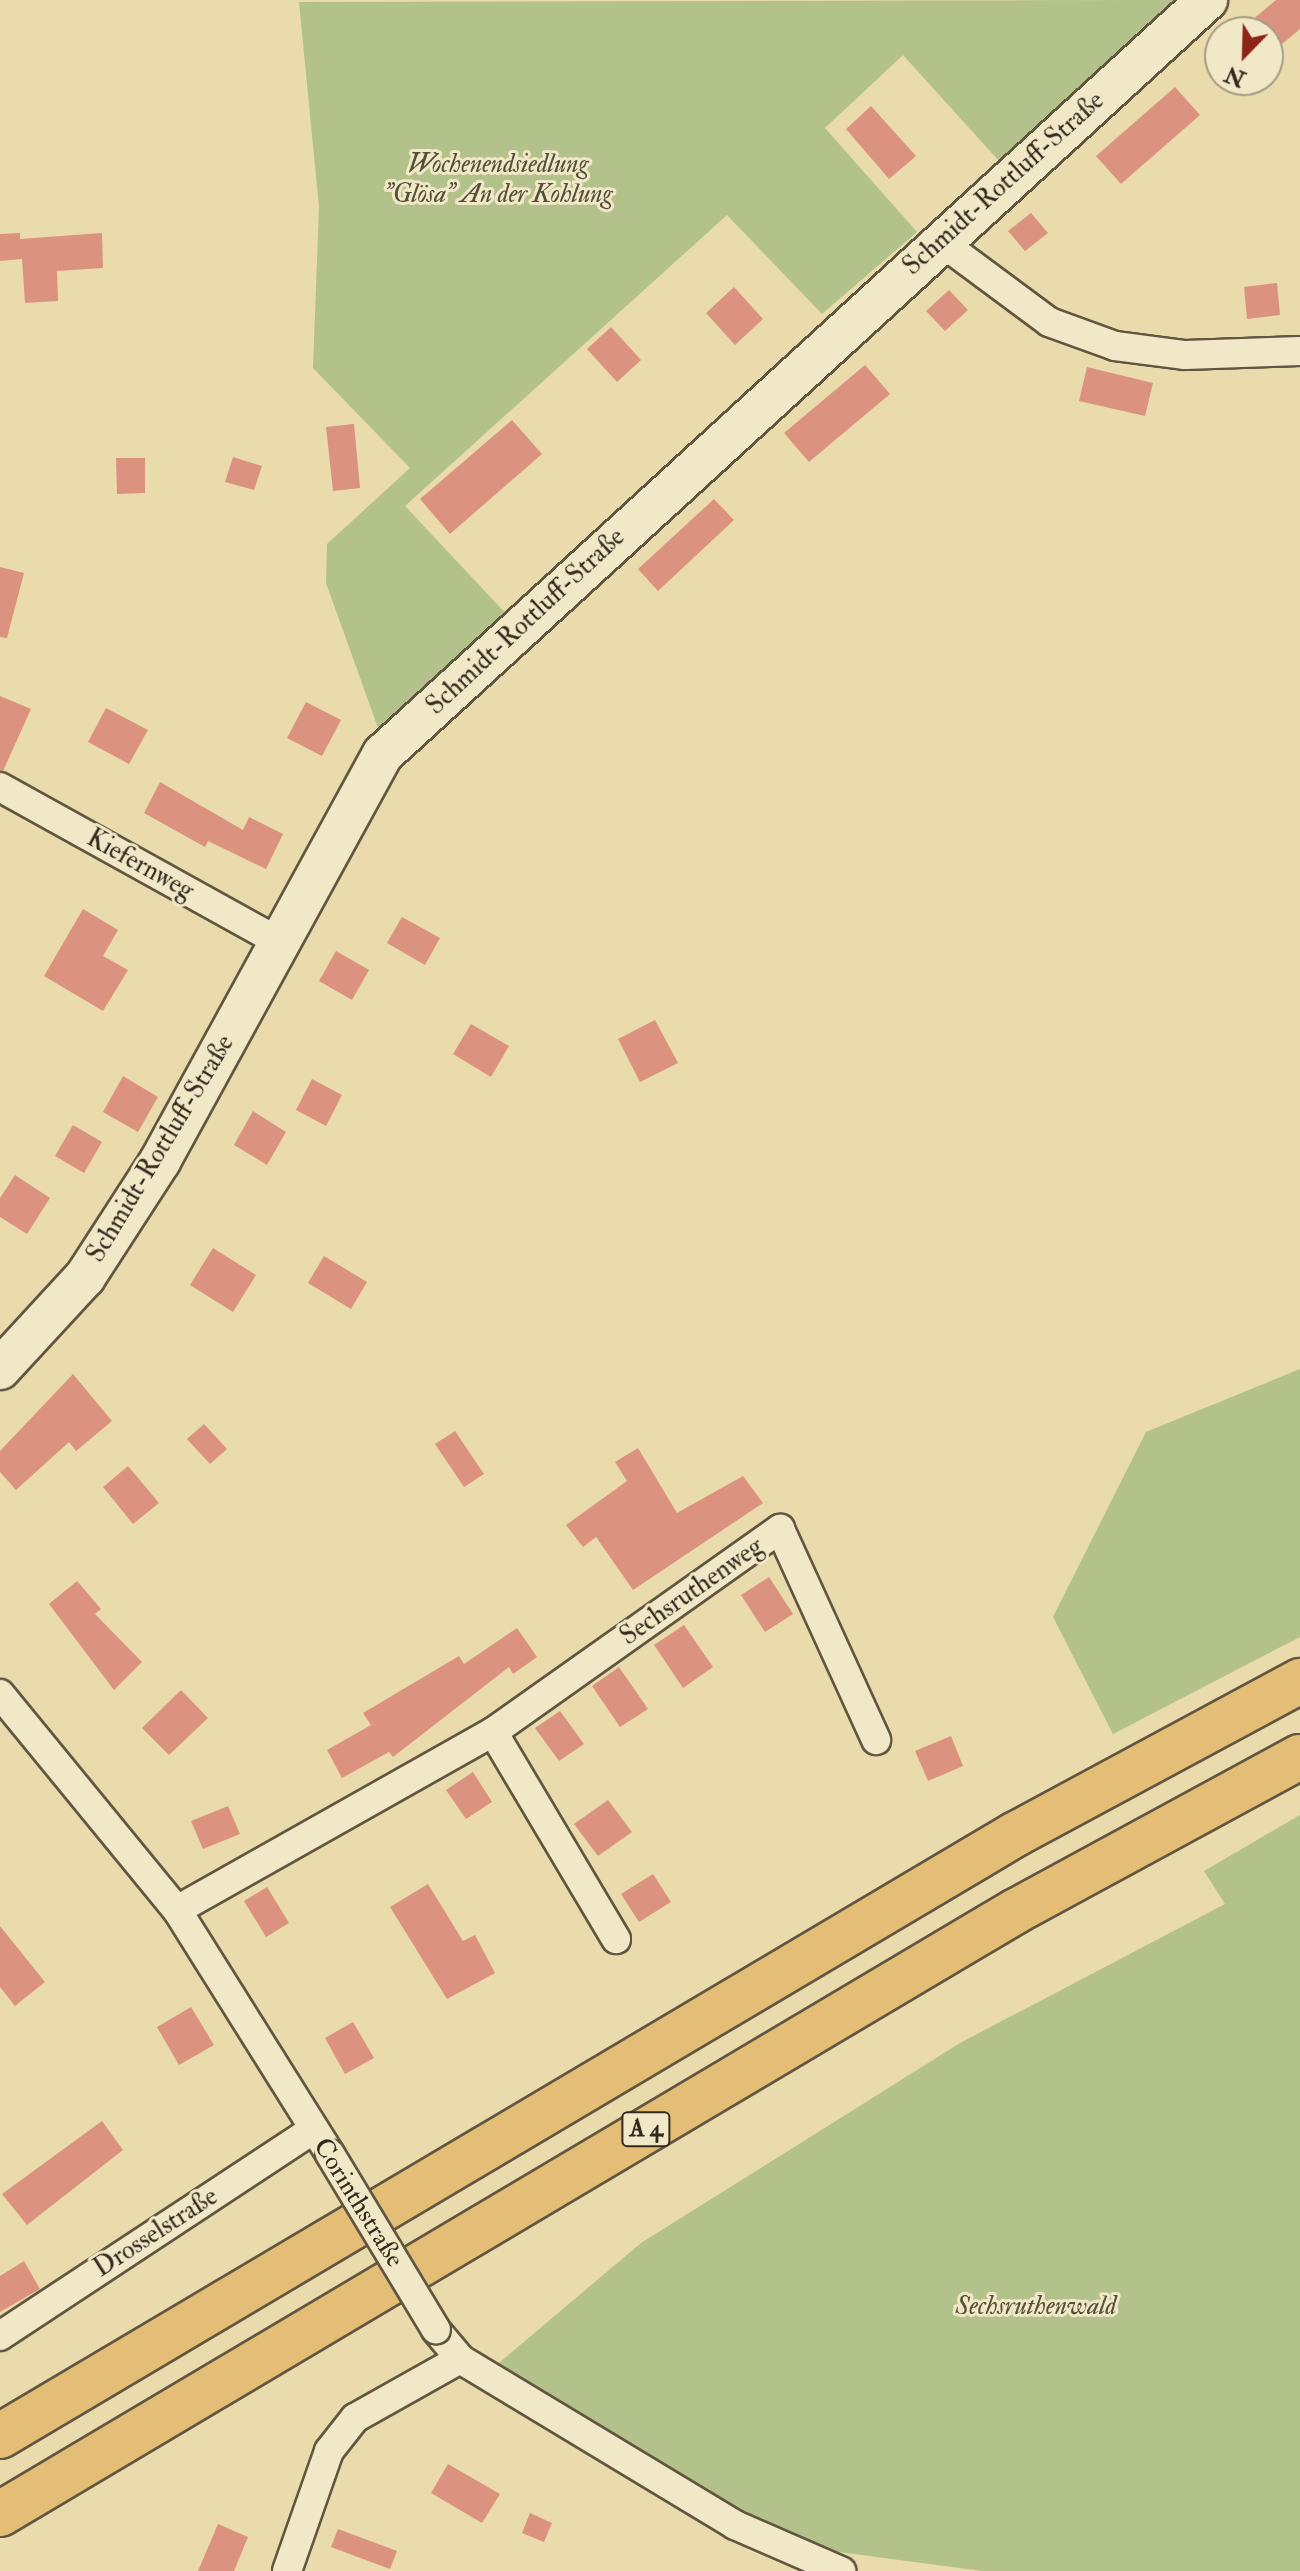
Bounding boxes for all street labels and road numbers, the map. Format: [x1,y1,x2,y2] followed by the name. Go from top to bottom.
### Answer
[897,86,1111,282] street label: Schmidt-Rottluff-Straße
[420,522,632,722] street label: Schmidt-Rottluff-Straße
[81,823,199,907] street label: Kiefernweg
[81,1030,241,1268] street label: Schmidt-Rottluff-Straße
[615,1531,769,1653] street label: Sechsruthenweg
[620,2109,672,2149] road number: A 4
[306,2133,410,2273] street label: Corinthstraße
[88,2181,224,2285] street label: Drosselstraße

